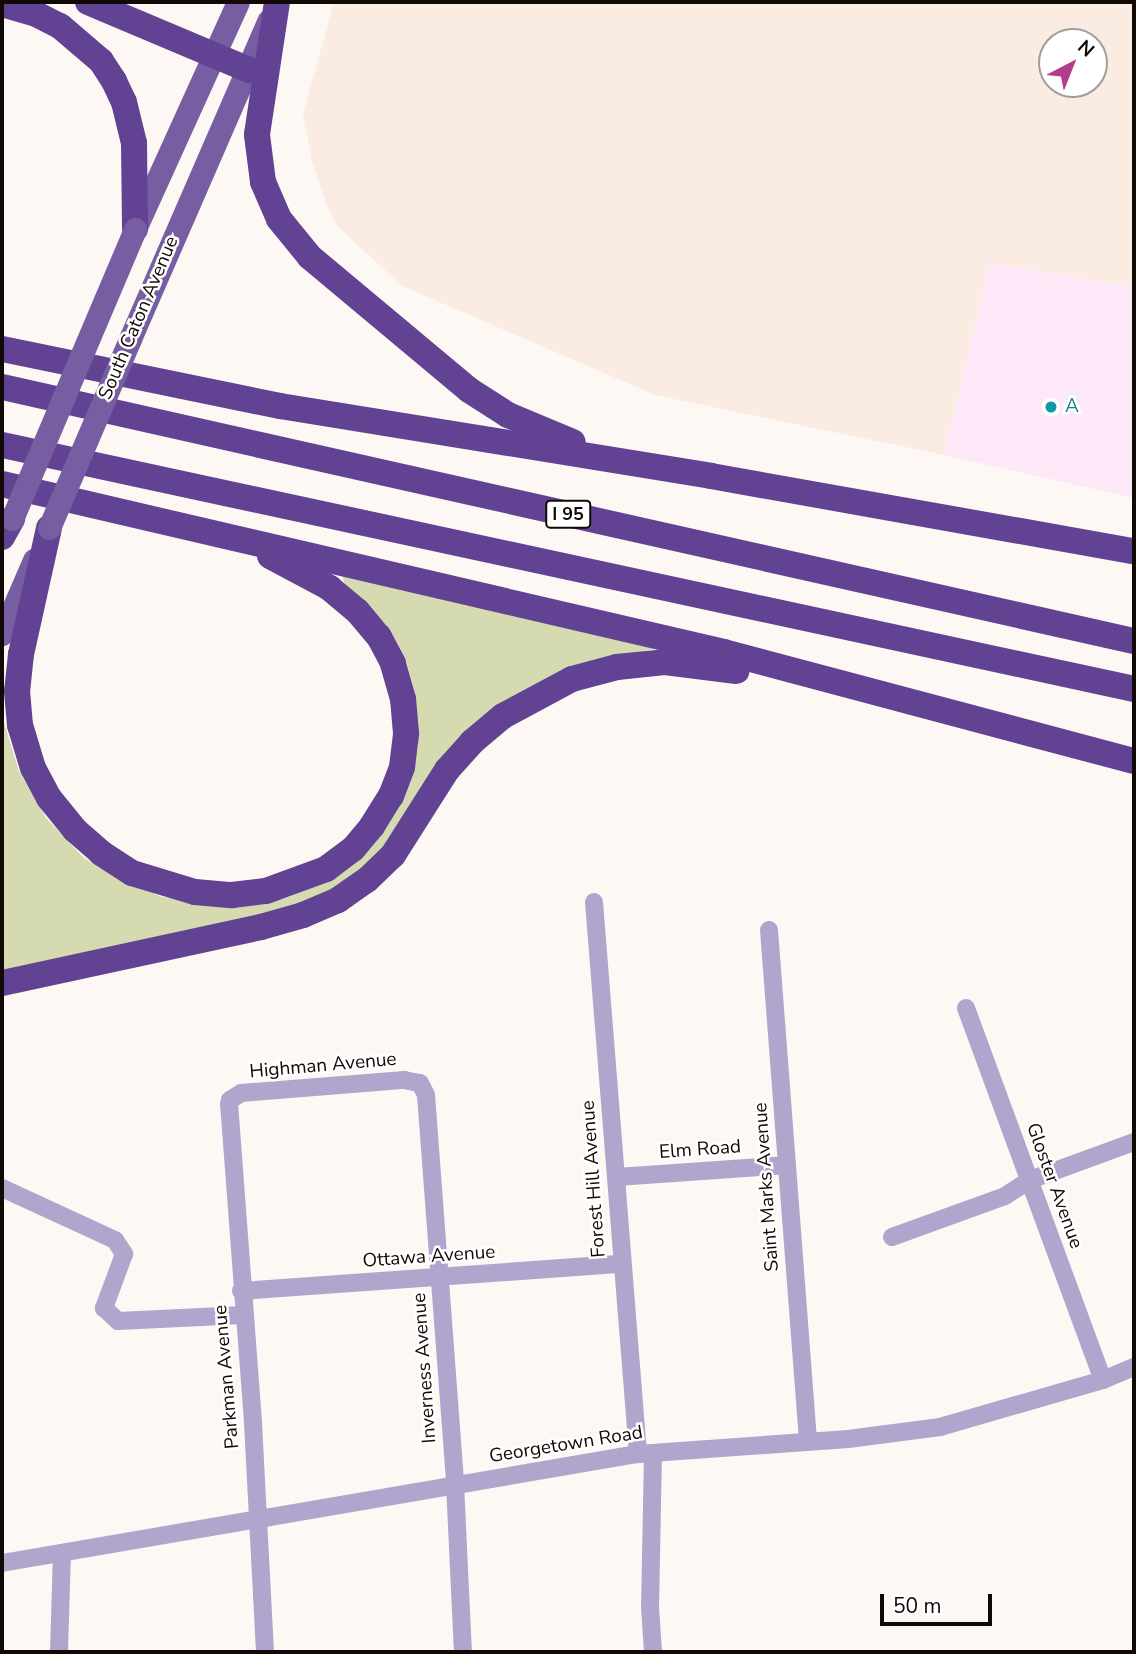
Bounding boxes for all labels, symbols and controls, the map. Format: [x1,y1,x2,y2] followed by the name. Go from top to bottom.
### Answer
[1038,28,1108,98] north arrow
[1072,34,1100,63] text: N
[94,233,184,403] street label: South Caton Avenue
[1065,396,1079,418] place label: A
[1043,399,1059,415] marker: A
[544,500,592,528] road number: I 95
[249,1048,397,1084] street label: Highman Avenue
[577,1100,611,1258] street label: Forest Hill Avenue
[750,1102,784,1272] street label: Saint Marks Avenue
[1021,1120,1087,1252] street label: Gloster Avenue
[658,1136,742,1164] street label: Elm Road
[362,1241,496,1273] street label: Ottawa Avenue
[408,1292,442,1444] street label: Inverness Avenue
[209,1304,245,1450] street label: Parkman Avenue
[488,1422,644,1468] street label: Georgetown Road
[884,1580,996,1624] scale bar
[893,1592,942,1620] text: 50 m

